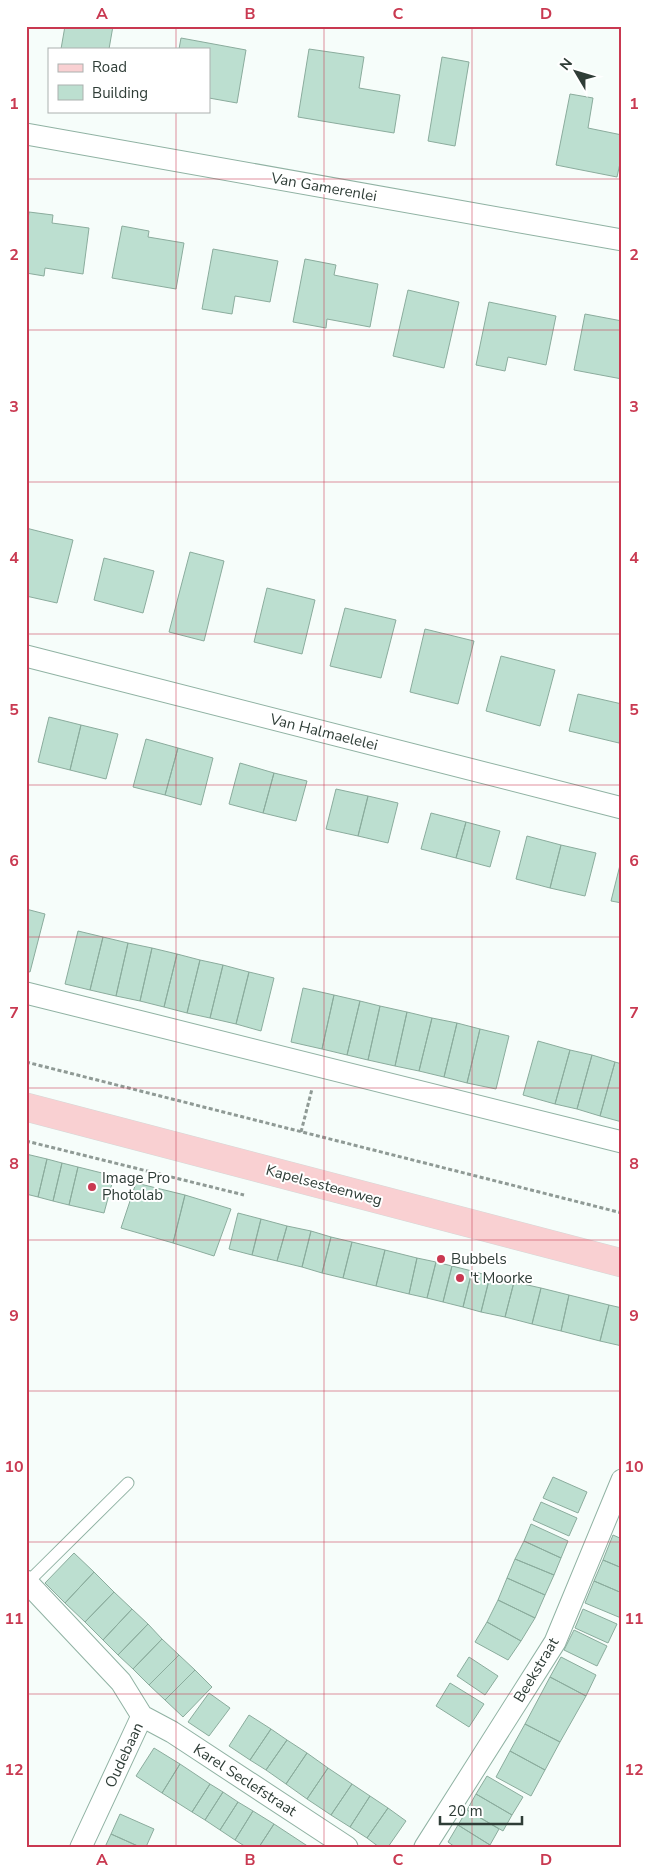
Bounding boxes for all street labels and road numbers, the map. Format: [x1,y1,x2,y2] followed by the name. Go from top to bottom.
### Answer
[269,168,378,206] street label: Van Gamerenlei
[267,709,380,755] street label: Van Halmaelelei
[264,1160,384,1210] street label: Kapelsesteenweg
[509,1633,564,1706] street label: Beekstraat
[100,1719,148,1791] street label: Oudebaan
[190,1739,301,1821] street label: Karel Seclefstraat

